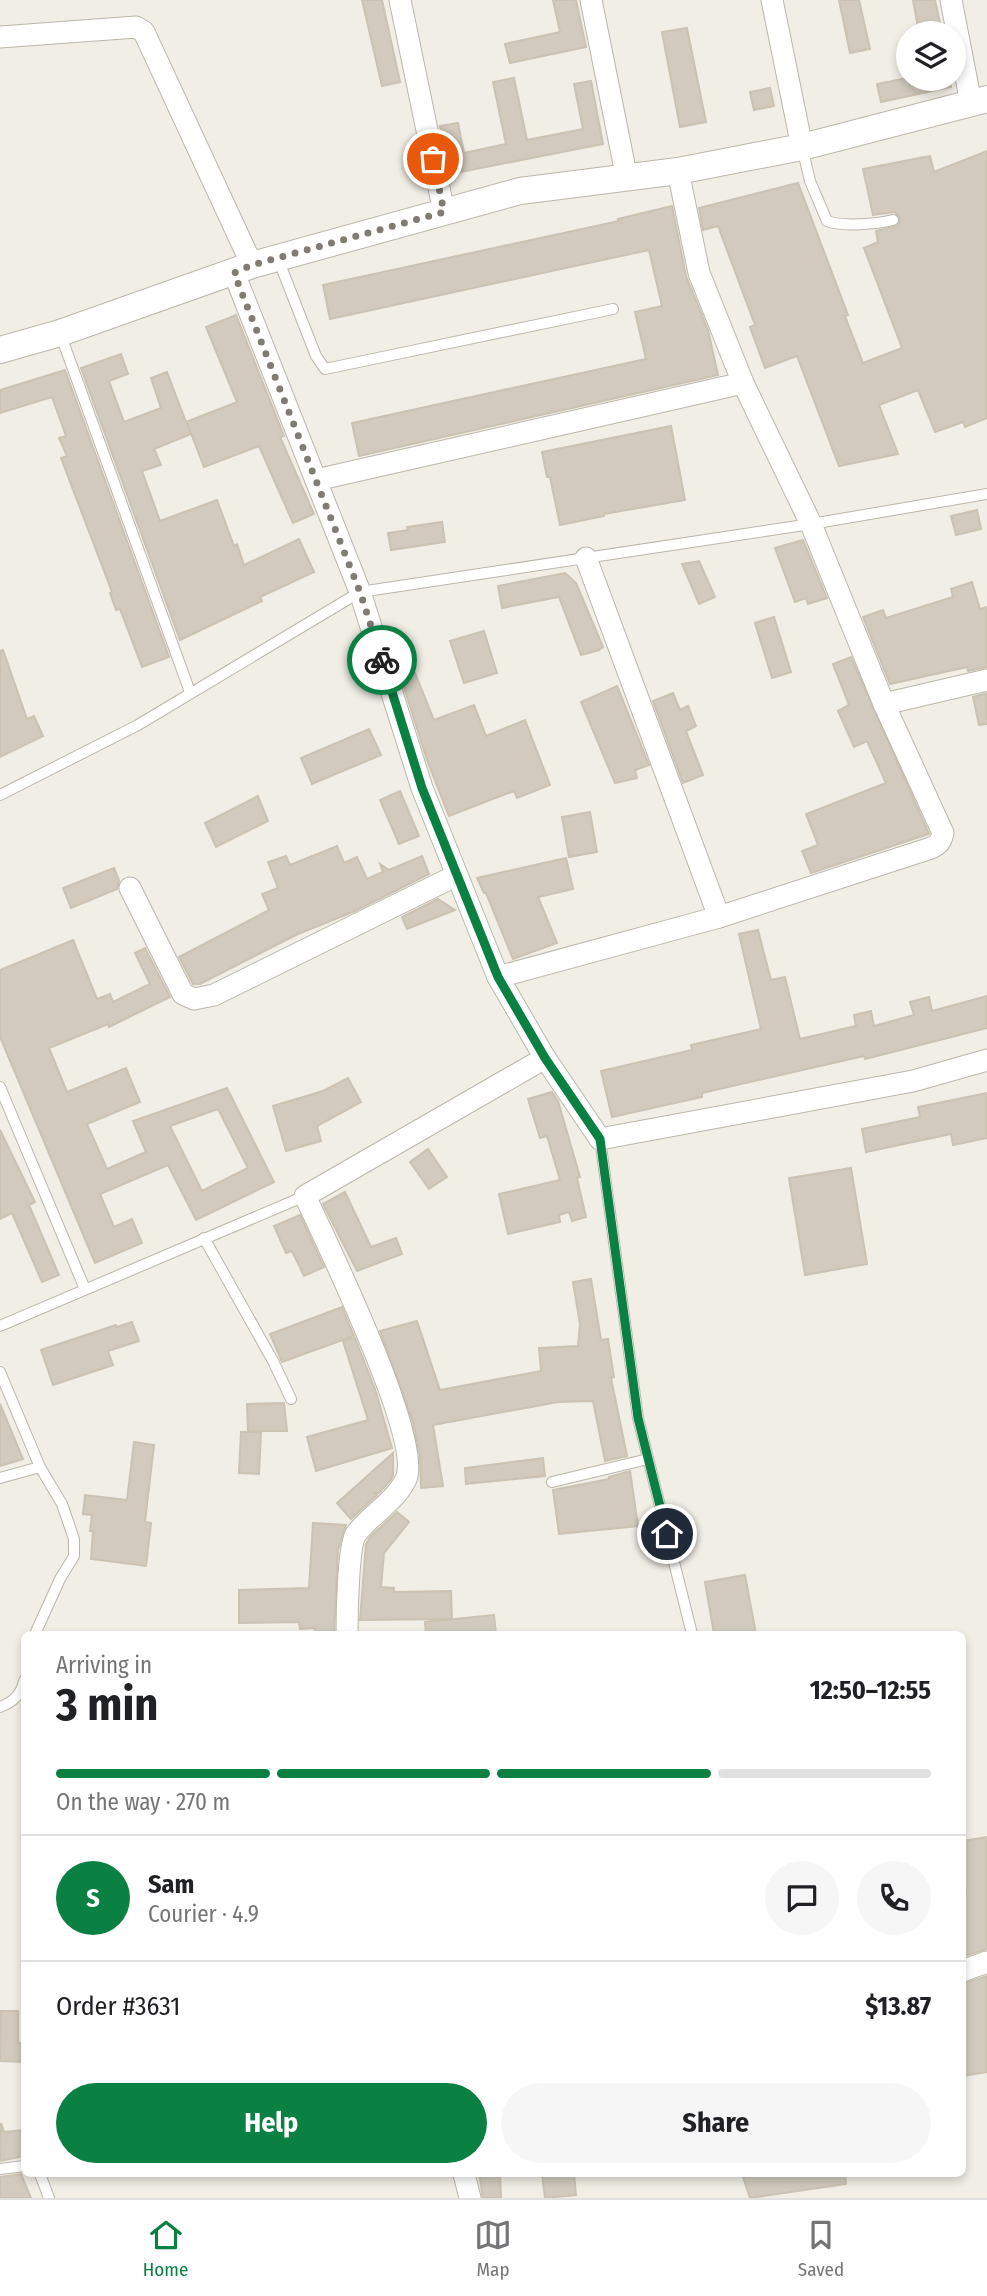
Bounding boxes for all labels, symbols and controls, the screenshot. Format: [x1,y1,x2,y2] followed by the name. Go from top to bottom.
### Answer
[896,21,966,91] map controls
[896,21,966,91] button: layers
[403,129,463,189] pin
[414,140,452,178] icon: bag
[347,625,417,695] courier
[363,641,401,679] icon: bike
[637,1504,697,1564] pin
[648,1515,686,1553] icon: home
[56,1651,152,1679] text: Arriving in
[810,1675,931,1706] text: 12:50–12:55
[56,1677,158,1732] text: 3 min
[56,1788,230,1816] text: On the way · 270 m
[765,1861,839,1935] button: chat
[857,1861,931,1935] button: phone
[148,1869,194,1900] text: Sam
[86,1883,100,1914] text: S
[148,1900,259,1928] text: Courier · 4.9
[56,1991,180,2022] text: Order #3631
[865,1991,931,2022] text: $13.87
[56,2083,487,2163] button: Help
[501,2083,931,2163] button: Share
[143,2216,188,2281] tab: Home
[474,2216,512,2281] tab: Map
[798,2216,844,2281] tab: Saved

